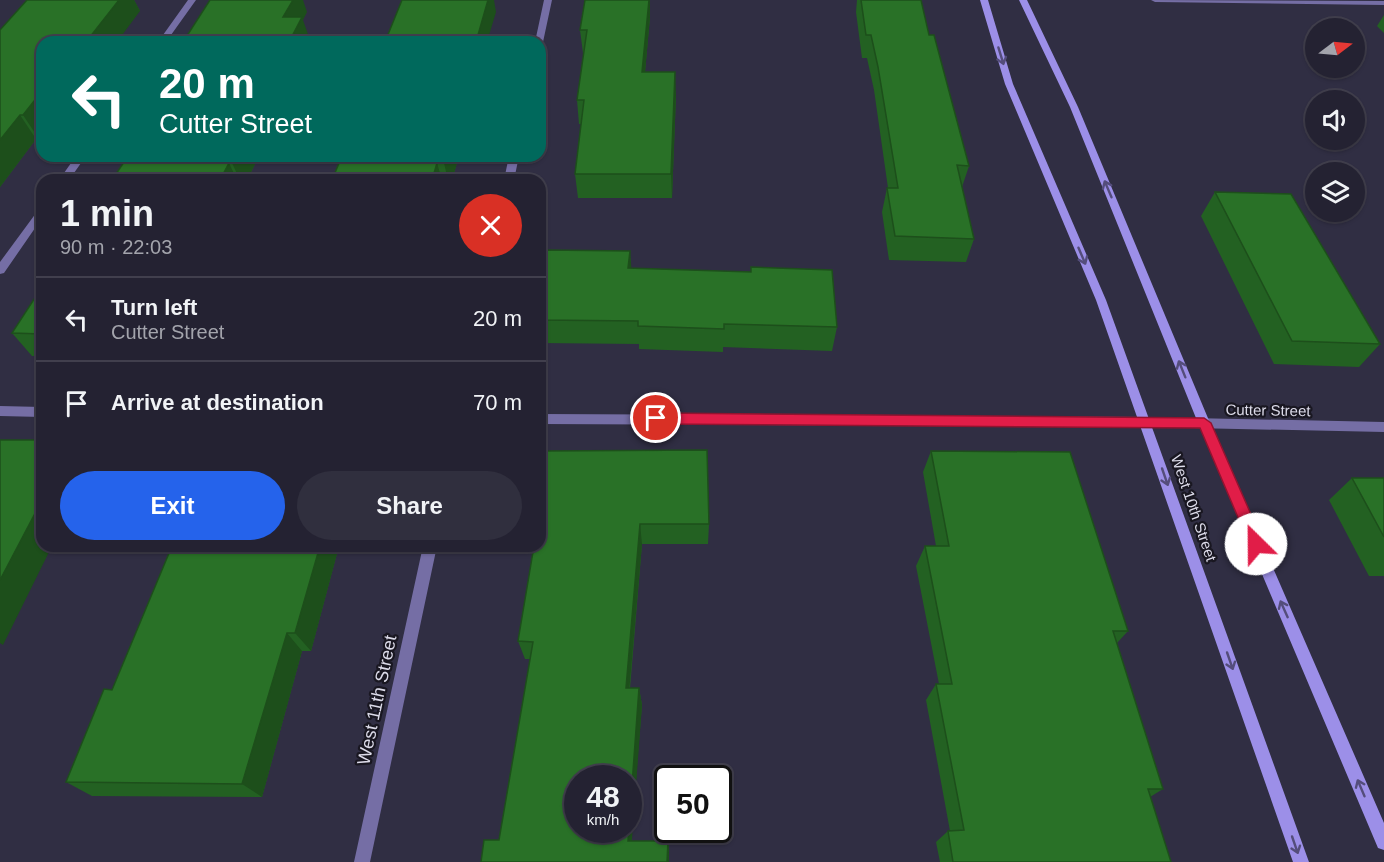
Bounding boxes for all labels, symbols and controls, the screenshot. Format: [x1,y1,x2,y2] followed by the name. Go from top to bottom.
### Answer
[1305,18,1365,78] north arrow
[1305,18,1365,222] map controls
[996,46,1007,65] one-way arrow
[60,60,138,138] icon: left
[159,60,255,107] text: 20 m
[1305,90,1365,150] button: sound
[159,109,312,139] text: Cutter Street
[1305,162,1365,222] button: layers
[1102,180,1113,198] one-way arrow
[60,193,154,234] text: 1 min
[459,194,522,257] button: close
[60,236,172,258] text: 90 m · 22:03
[1078,247,1089,265] one-way arrow
[111,295,197,320] text: Turn left
[60,303,93,336] icon: left
[473,306,522,331] text: 20 m
[111,321,224,343] text: Cutter Street
[1176,360,1187,379] one-way arrow
[60,387,93,420] icon: arrive
[111,390,324,415] text: Arrive at destination
[473,390,522,415] text: 70 m
[630,392,681,443] pin
[639,401,672,434] icon: arrive
[1225,401,1311,419] street label: Cutter Street
[1168,453,1220,564] street label: West 10th Street
[1161,468,1172,486] one-way arrow
[60,471,285,540] button: Exit
[297,471,522,540] button: Share
[1224,512,1288,576] position arrow
[1278,600,1289,618] one-way arrow
[353,633,401,767] street label: West 11th Street
[1226,651,1237,670] one-way arrow
[654,765,732,843] speed limit sign: 50
[1355,779,1366,797] one-way arrow
[586,780,620,813] text: 48
[587,811,619,828] text: km/h
[1291,835,1302,854] one-way arrow

